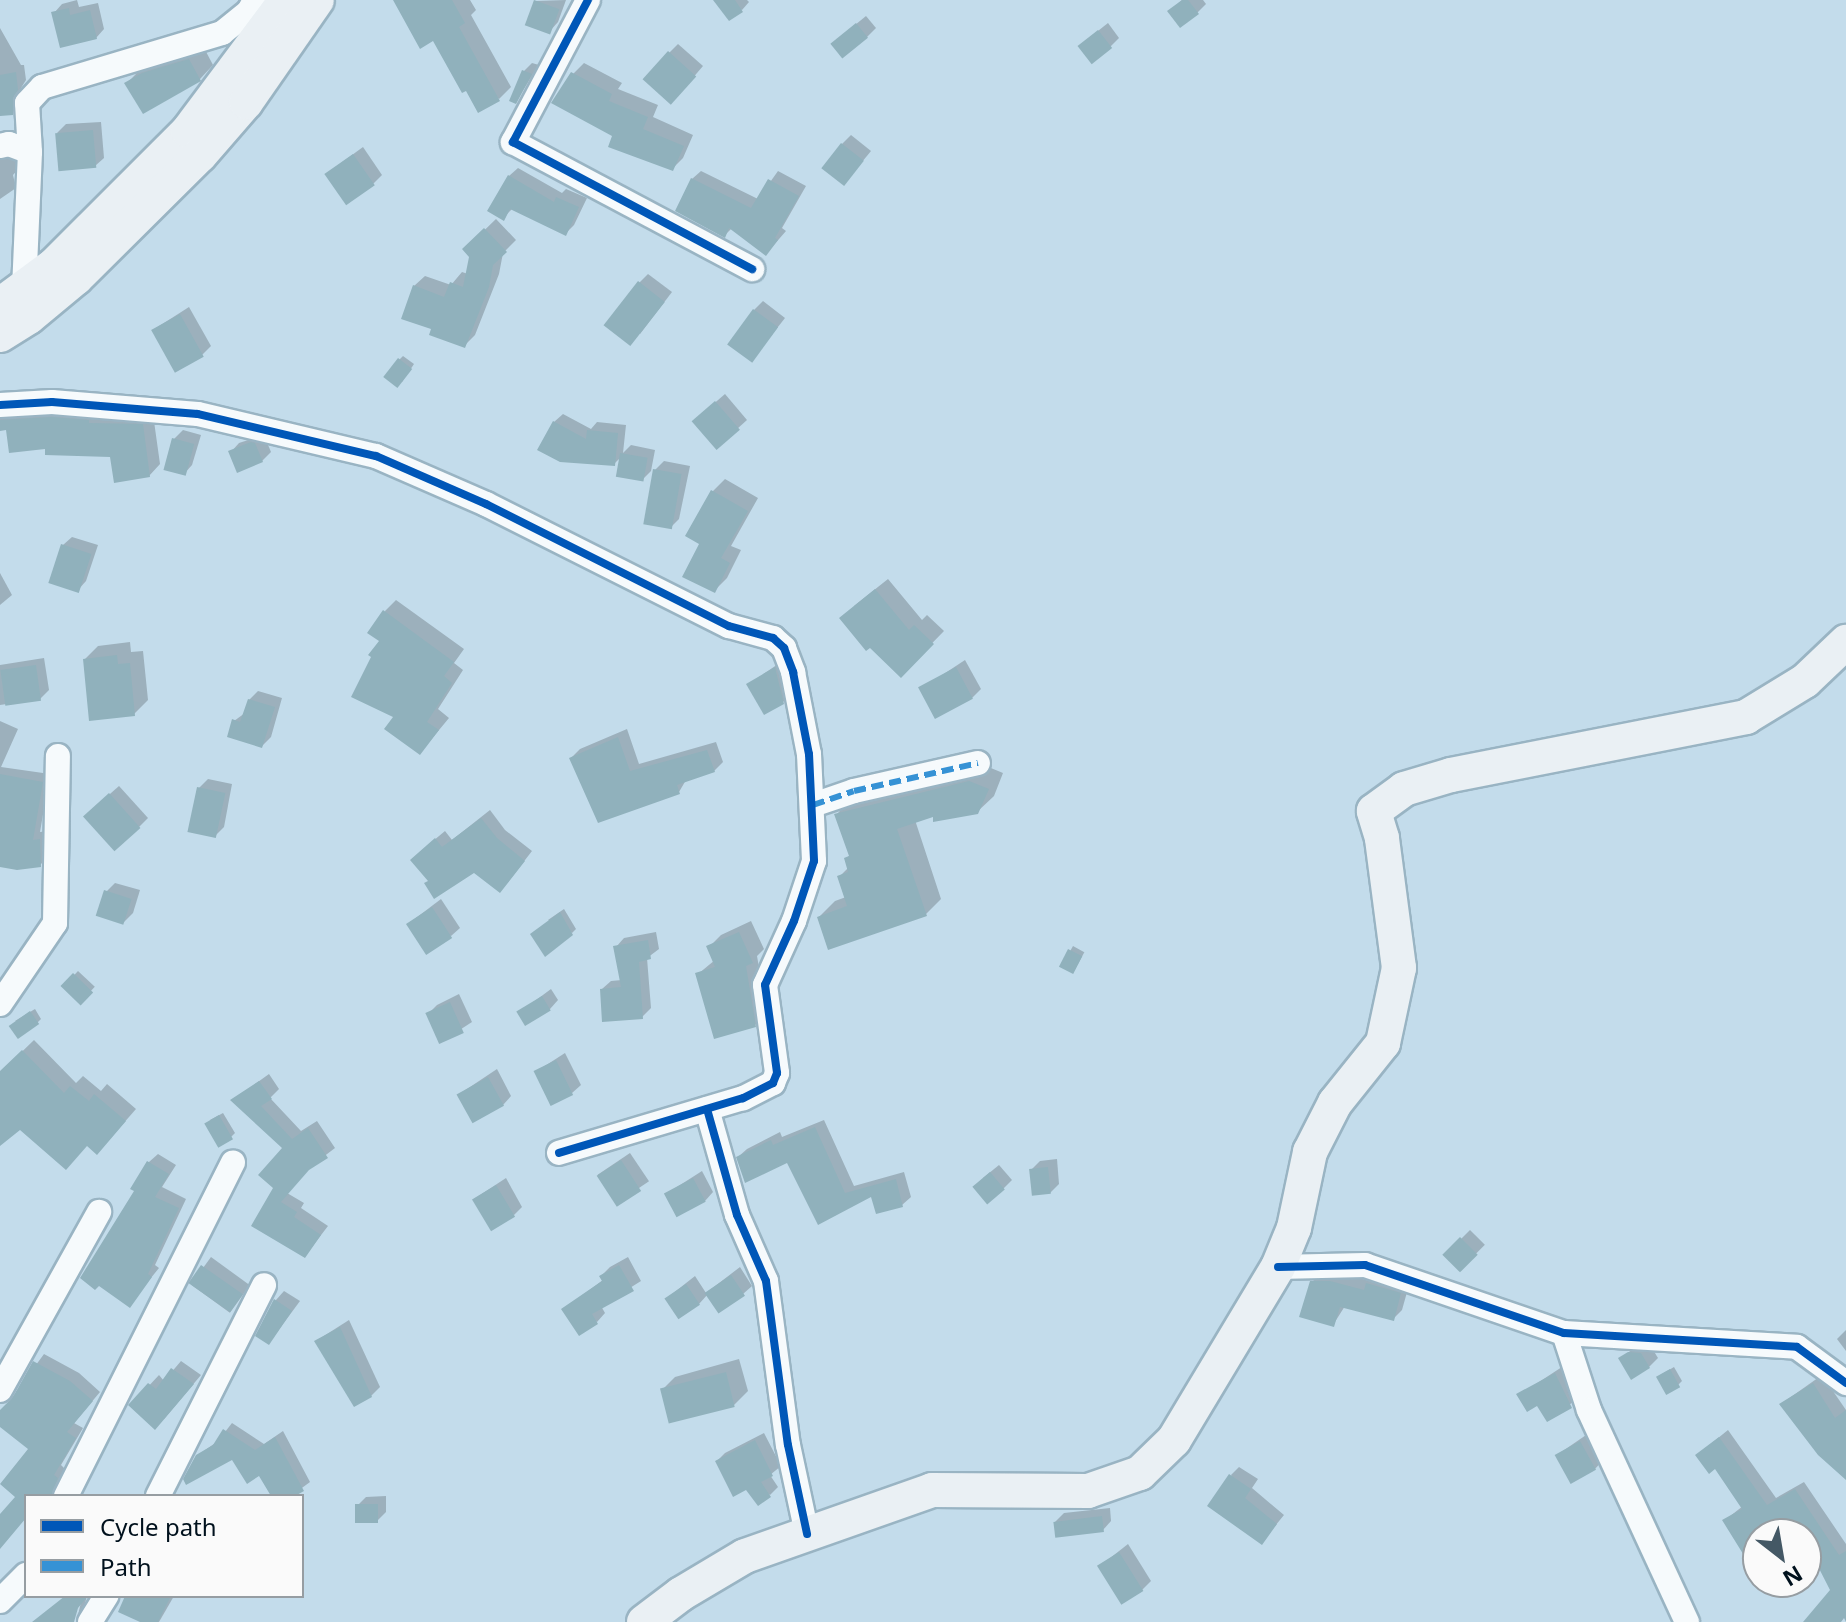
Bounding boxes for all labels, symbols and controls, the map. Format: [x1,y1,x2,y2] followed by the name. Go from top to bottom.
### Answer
[24,1494,304,1598] legend
[100,1510,217,1543] text: Cycle path
[1742,1518,1822,1598] north arrow
[100,1550,151,1583] text: Path
[1778,1559,1809,1594] text: N

